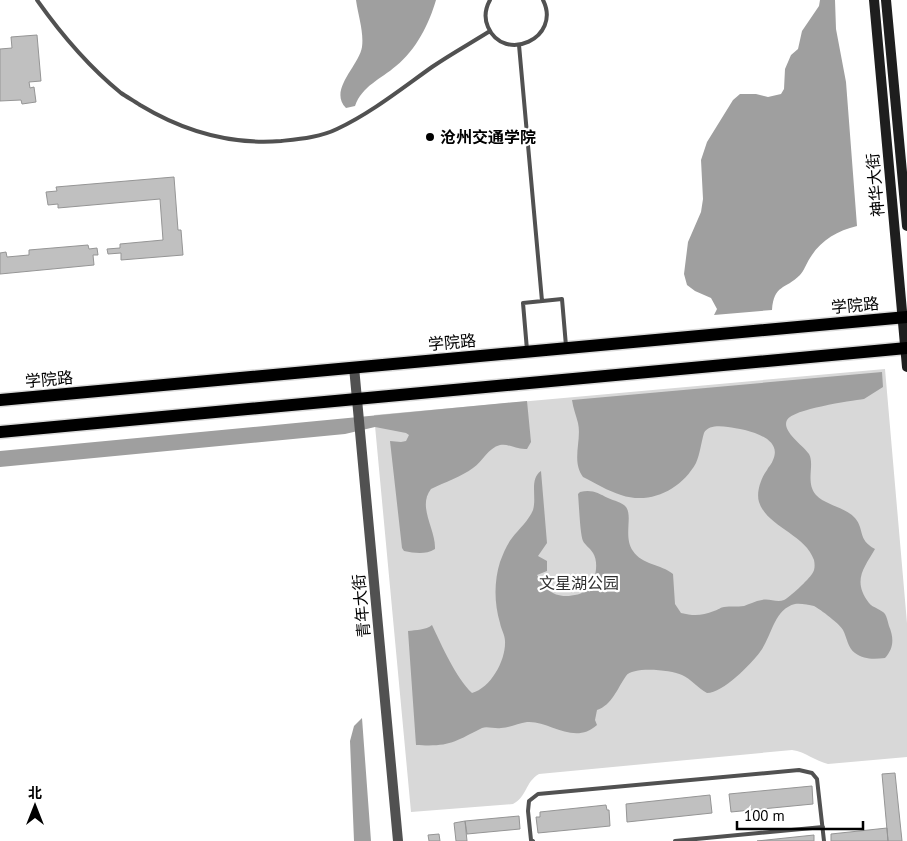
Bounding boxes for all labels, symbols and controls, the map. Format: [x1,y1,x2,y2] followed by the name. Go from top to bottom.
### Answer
[440,127,536,147] place label: 沧州交通学院
[424,131,436,143] marker: 沧州交通学院
[862,152,888,218] street label: 神华大街
[830,293,880,317] street label: 学院路
[427,330,477,354] street label: 学院路
[24,367,74,391] street label: 学院路
[348,573,374,639] street label: 青年大街
[539,573,619,593] park label: 文星湖公园
[10,781,60,831] north arrow
[28,784,42,802] text: 北
[737,798,863,830] scale bar
[744,806,785,825] text: 100 m

